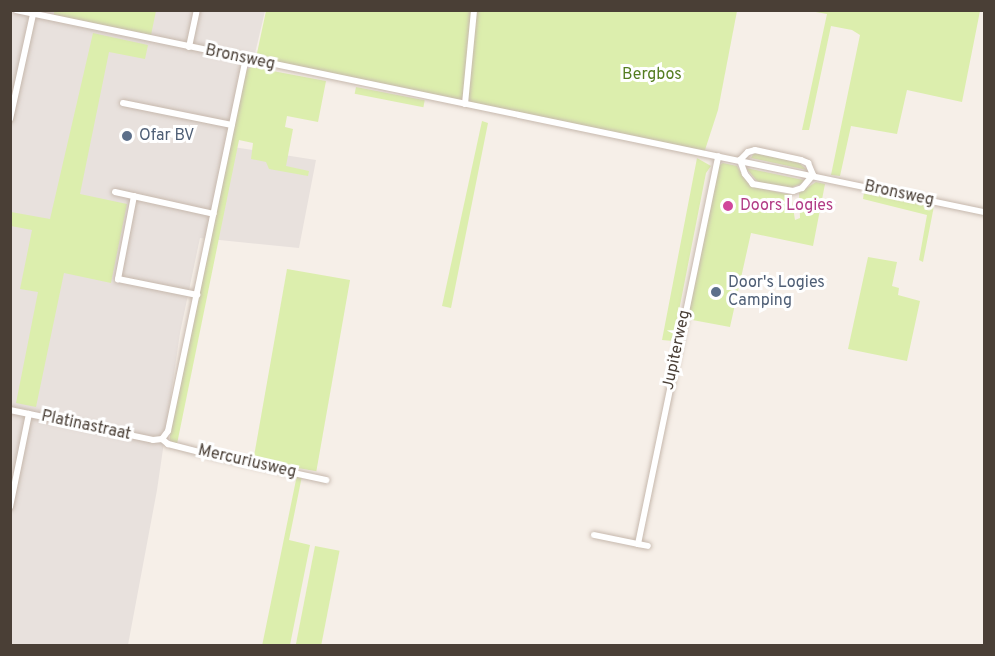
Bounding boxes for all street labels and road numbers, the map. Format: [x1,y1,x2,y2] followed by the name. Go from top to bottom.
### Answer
[203,41,277,75] street label: Bronsweg
[862,177,936,211] street label: Bronsweg
[659,308,695,392] street label: Jupiterweg
[39,407,133,445] street label: Platinastraat
[196,441,298,483] street label: Mercuriusweg

